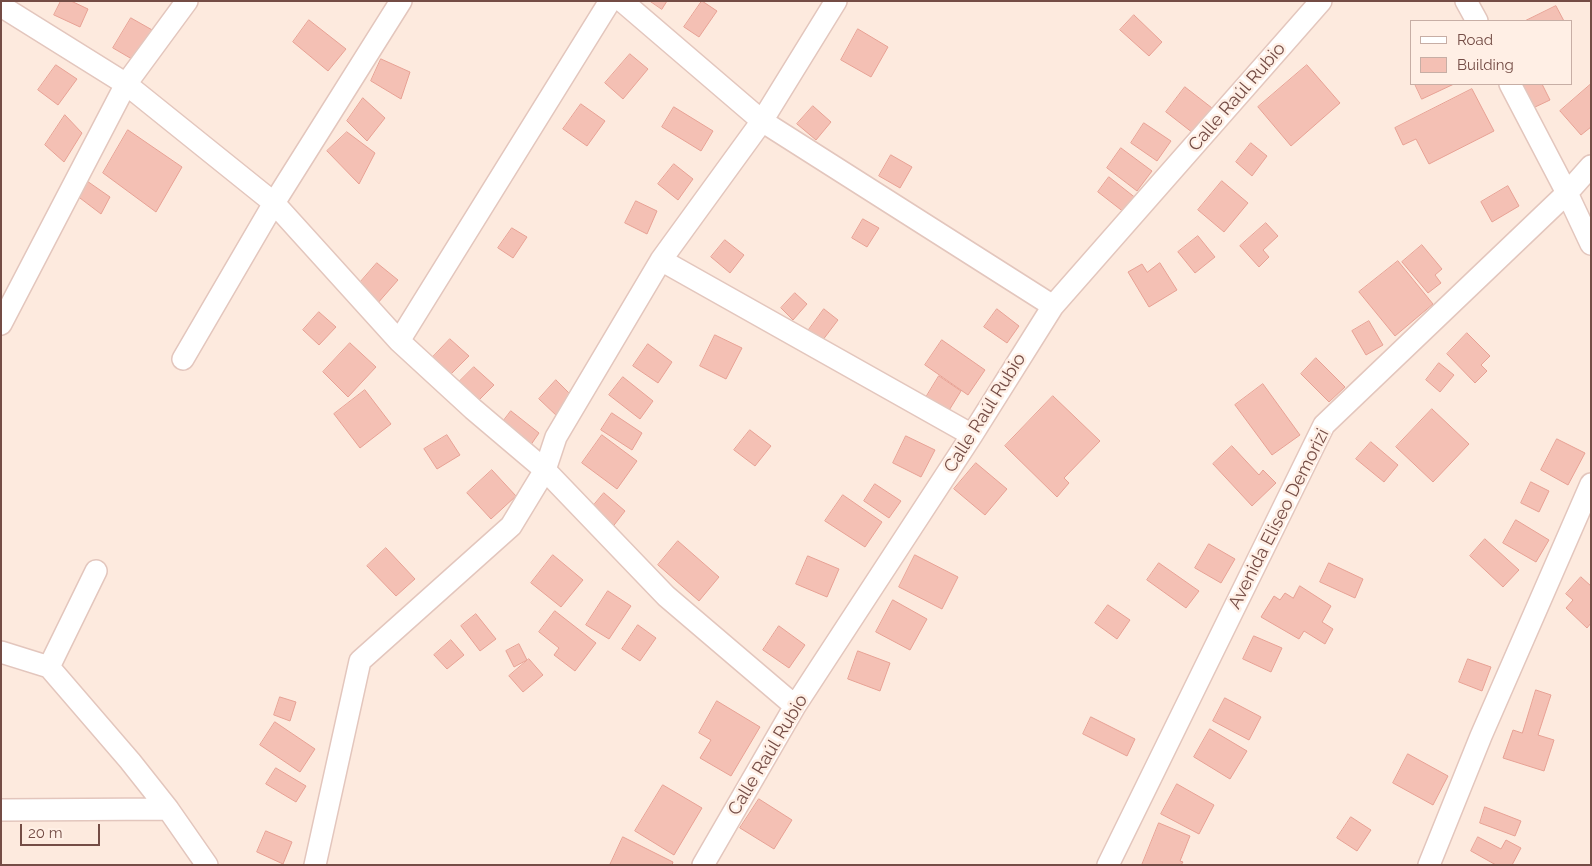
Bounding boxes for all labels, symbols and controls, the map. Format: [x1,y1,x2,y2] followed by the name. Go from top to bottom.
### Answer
[1410,20,1572,85] legend
[1457,31,1493,49] text: Road
[1184,38,1290,156] street label: Calle Raúl Rubio
[1457,56,1514,74] text: Building
[940,349,1030,477] street label: Calle Raúl Rubio
[1224,425,1334,613] street label: Avenida Eliseo Demorizi
[724,691,812,819] street label: Calle Raúl Rubio
[22,814,102,846] scale bar
[28,824,63,842] text: 20 m

